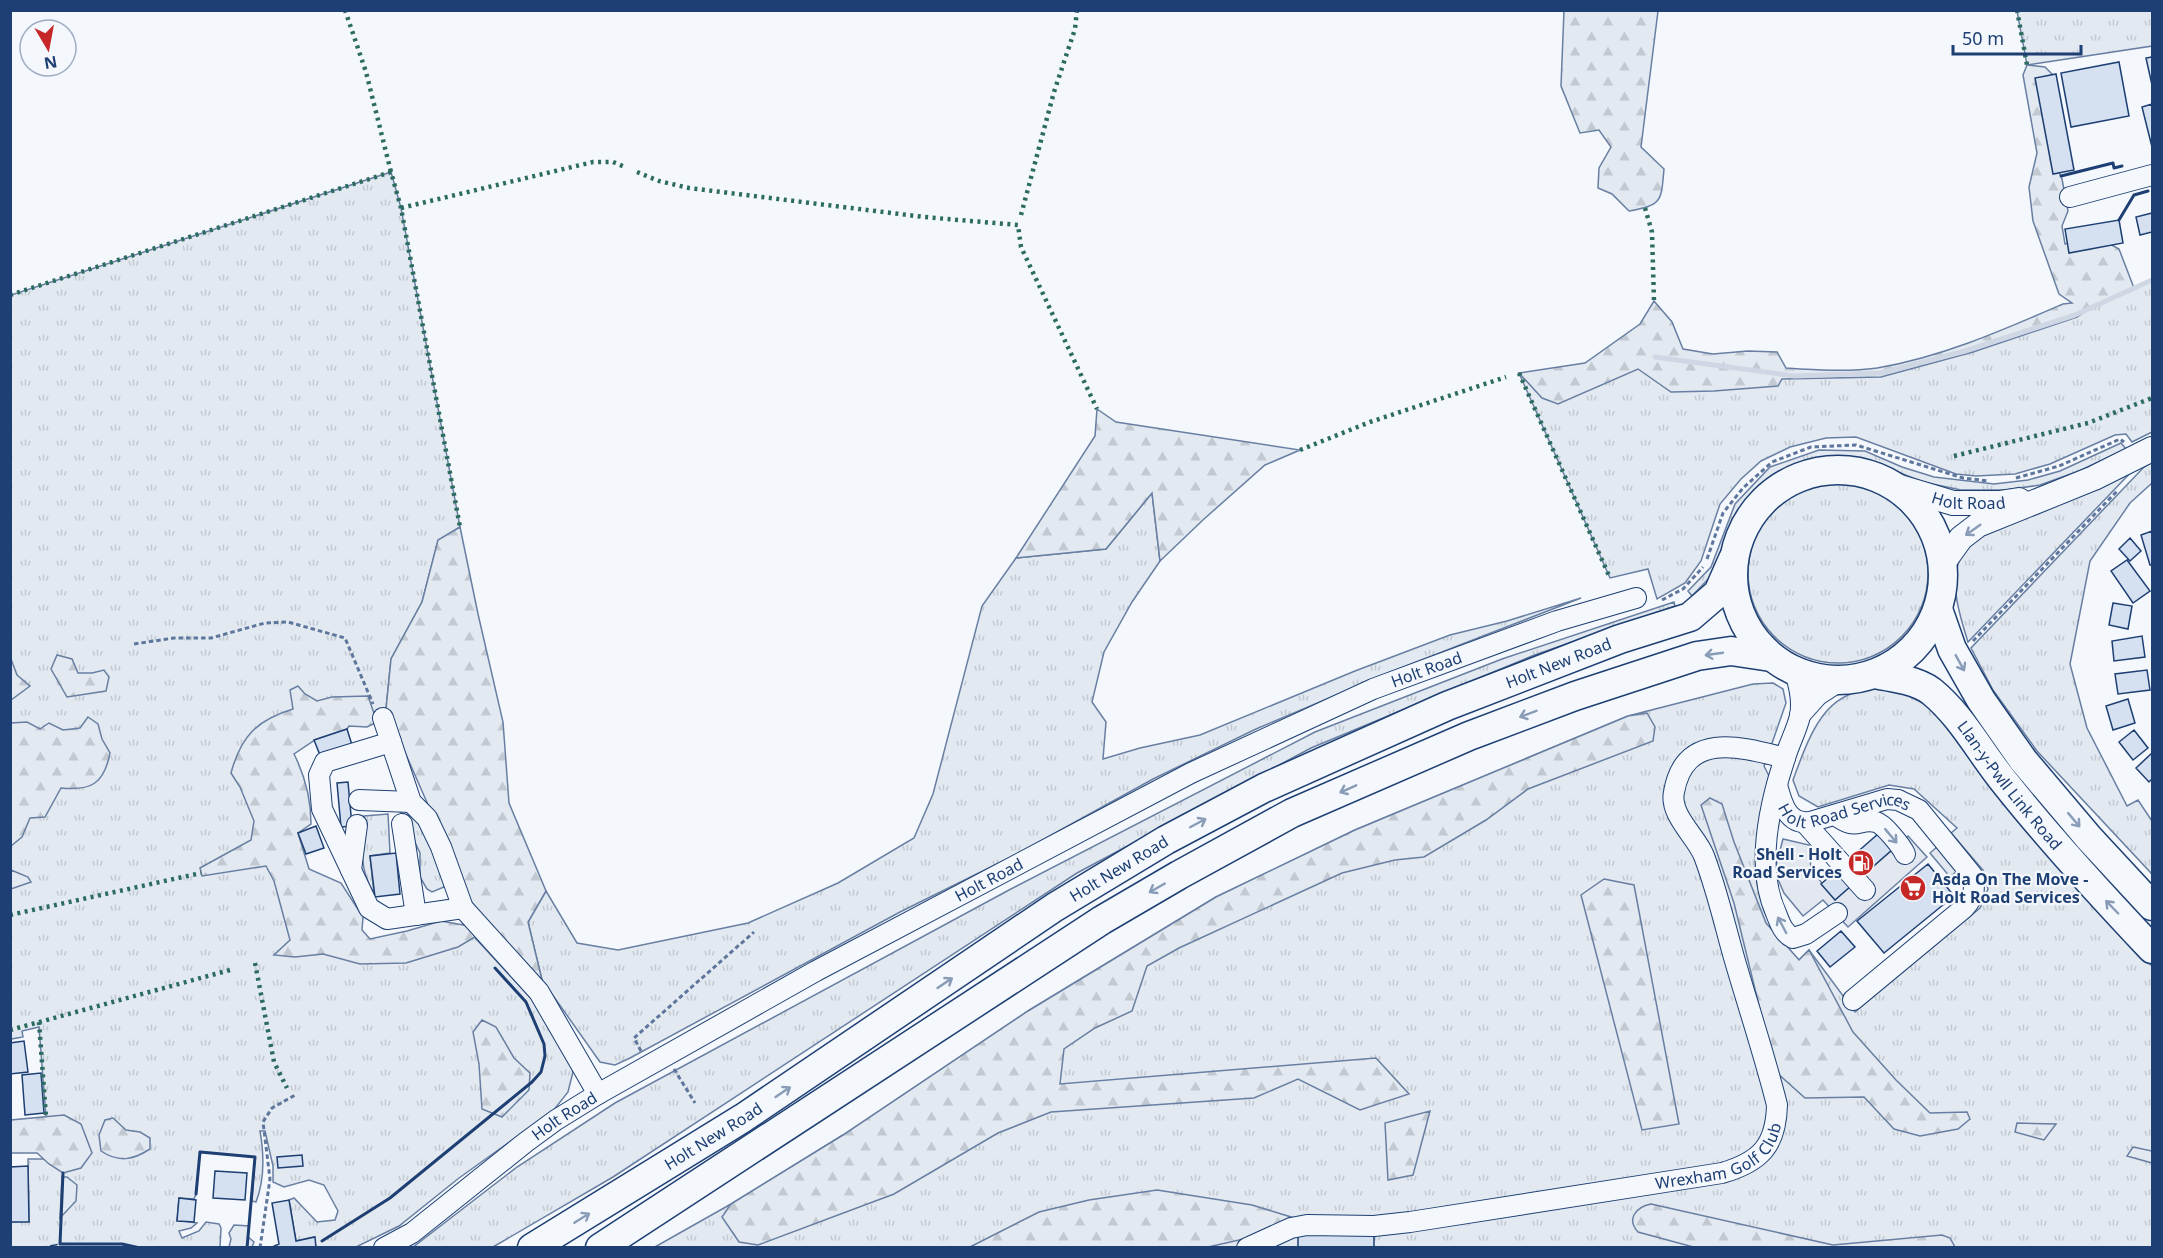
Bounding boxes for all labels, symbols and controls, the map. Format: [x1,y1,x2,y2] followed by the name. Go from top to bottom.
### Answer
[18,18,78,78] north arrow
[1953,18,2080,56] scale bar
[1962,26,2004,50] text: 50 m
[42,51,59,75] text: N
[1929,486,2007,514] street label: Holt Road
[1964,523,1981,536] one-way arrow
[1502,632,1614,693] street label: Holt New Road
[1388,646,1465,692] street label: Holt Road
[1704,648,1724,659] one-way arrow
[1954,654,1966,671] one-way arrow
[1520,709,1538,720] one-way arrow
[1952,716,2067,854] street label: Llan-y-Pwll Link Road
[1340,784,1358,795] one-way arrow
[1773,788,1914,833] street label: Holt Road Services
[2067,812,2081,827] one-way arrow
[1189,817,1206,829] one-way arrow
[1885,828,1898,844] one-way arrow
[1065,830,1172,907] street label: Holt New Road
[1732,843,1842,883] place label: Shell - Holt Road Services
[1846,848,1876,878] fuel station icon: Shell - Holt Road Services
[951,853,1027,907] street label: Holt Road
[1932,868,2088,908] place label: Asda On The Move - Holt Road Services
[1898,873,1928,903] supermarket icon: Asda On The Move - Holt Road Services
[1149,882,1166,894] one-way arrow
[2105,899,2119,914] one-way arrow
[1776,917,1788,934] one-way arrow
[936,977,952,989] one-way arrow
[527,1086,601,1145] street label: Holt Road
[774,1086,790,1098] one-way arrow
[660,1097,767,1175] street label: Holt New Road
[1654,1120,1786,1194] street label: Wrexham Golf Club
[573,1212,590,1224] one-way arrow

